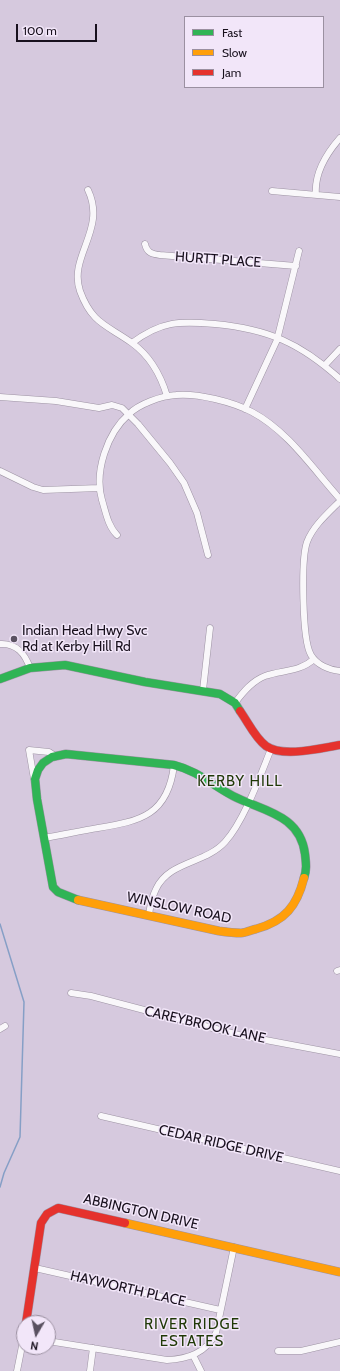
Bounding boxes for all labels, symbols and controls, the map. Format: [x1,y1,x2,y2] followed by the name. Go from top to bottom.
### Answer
[18,16,99,42] scale bar
[184,16,324,88] legend
[23,23,57,38] text: 100 m
[222,25,242,40] text: Fast
[222,45,247,60] text: Slow
[222,65,241,80] text: Jam
[174,249,262,271] street label: HURTT PLACE
[22,623,147,656] place label: Indian Head Hwy Svc Rd at Kerby Hill Rd
[9,634,19,644] marker: Indian Head Hwy Svc Rd at Kerby Hill Rd
[197,773,283,791] district label: KERBY HILL
[125,889,233,927] street label: WINSLOW ROAD
[143,1003,267,1047] street label: CAREYBROOK LANE
[157,1121,285,1167] street label: CEDAR RIDGE DRIVE
[82,1191,200,1233] street label: ABBINGTON DRIVE
[69,1268,187,1310] street label: HAYWORTH PLACE
[16,1315,56,1355] north arrow
[144,1316,240,1351] district label: RIVER RIDGE ESTATES
[29,1338,39,1353] text: N

